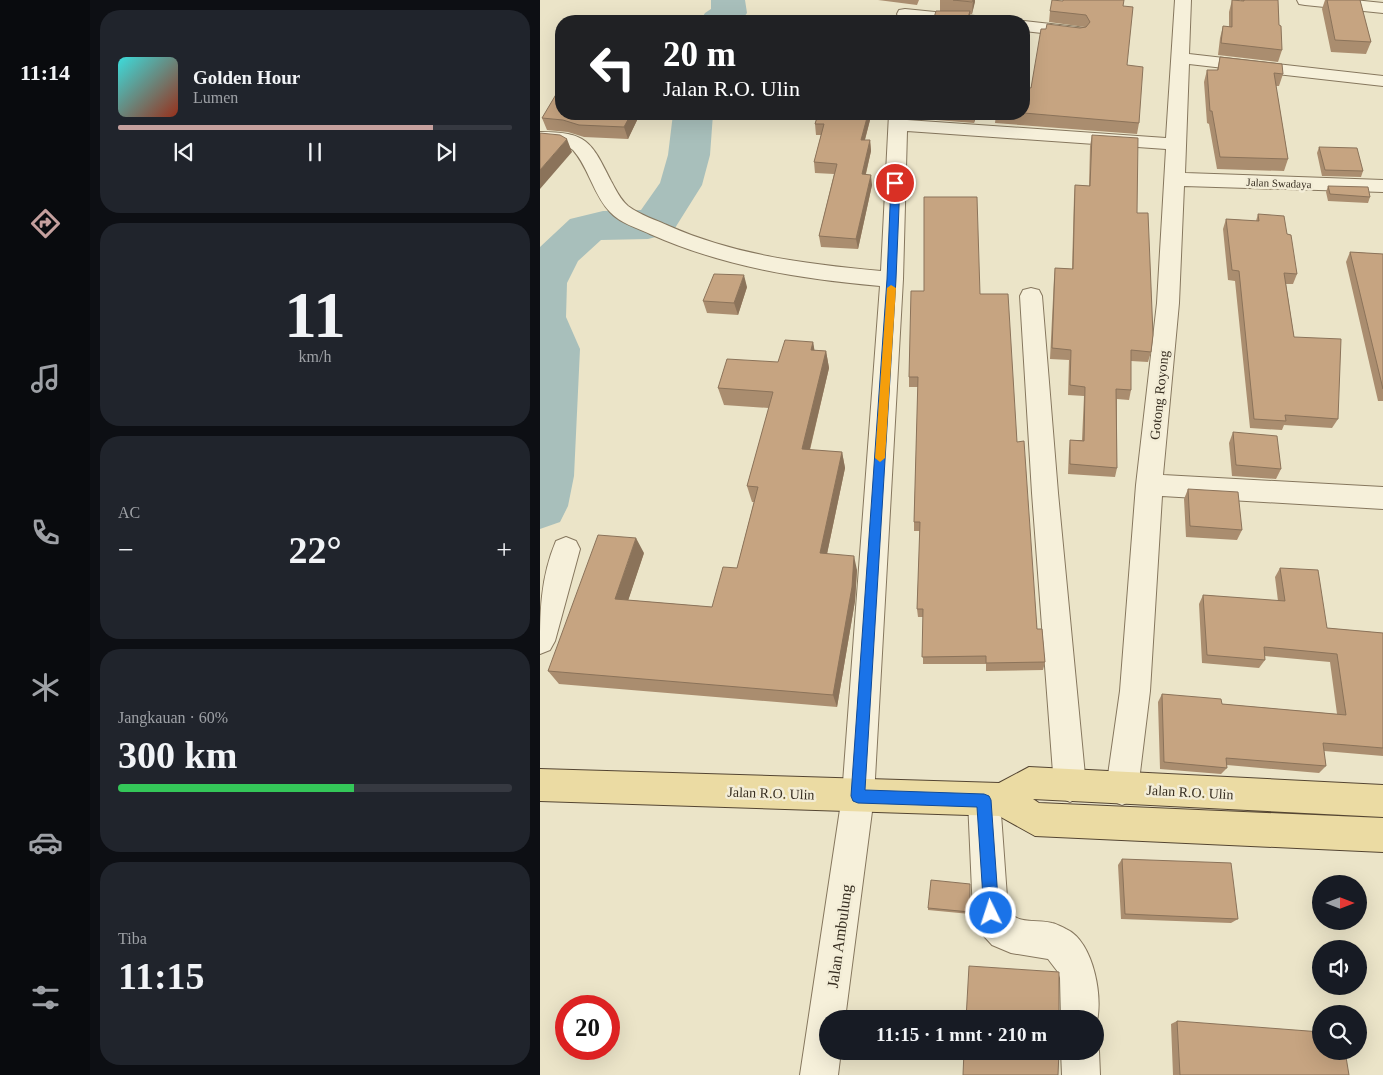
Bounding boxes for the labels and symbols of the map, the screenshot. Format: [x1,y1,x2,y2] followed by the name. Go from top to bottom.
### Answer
[874,162,916,204] pin
[1246,176,1312,190] street label: Jalan Swadaya
[1147,350,1172,441] street label: Gotong Royong
[1146,783,1234,802] street label: Jalan R.O. Ulin
[727,784,815,803] street label: Jalan R.O. Ulin
[1312,875,1368,930] north arrow
[824,883,856,989] street label: Jalan Ambulung
[964,886,1016,938] position arrow
[555,995,620,1060] speed limit sign: 20

